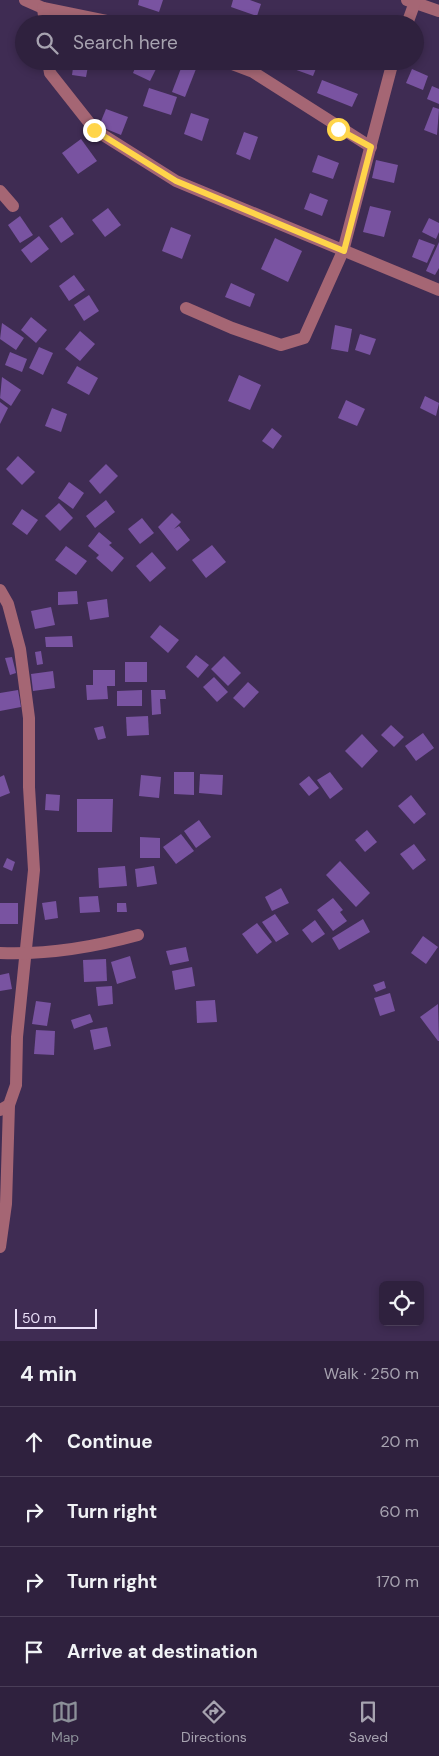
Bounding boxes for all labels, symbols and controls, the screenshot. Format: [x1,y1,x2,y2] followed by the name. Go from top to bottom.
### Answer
[15,15,424,70] search box
[33,29,61,57] icon: search
[73,30,178,55] text: Search here
[327,118,350,141] route start
[83,119,106,142] route end
[379,1281,424,1326] map controls
[379,1281,424,1326] button: locate
[15,1306,98,1329] scale bar
[22,1309,56,1327] text: 50 m
[20,1360,77,1388] text: 4 min
[324,1363,419,1384] text: Walk · 250 m
[20,1428,48,1456] icon: ahead
[67,1429,153,1454] text: Continue
[380,1431,419,1452] text: 20 m
[20,1498,48,1526] icon: right
[67,1499,157,1524] text: Turn right
[379,1501,419,1522] text: 60 m
[20,1568,48,1596] icon: right
[67,1569,157,1594] text: Turn right
[376,1571,419,1592] text: 170 m
[20,1638,48,1666] icon: arrive
[67,1639,258,1664] text: Arrive at destination
[51,1698,79,1746] tab: Map
[181,1698,247,1746] tab: Directions
[349,1698,388,1746] tab: Saved

